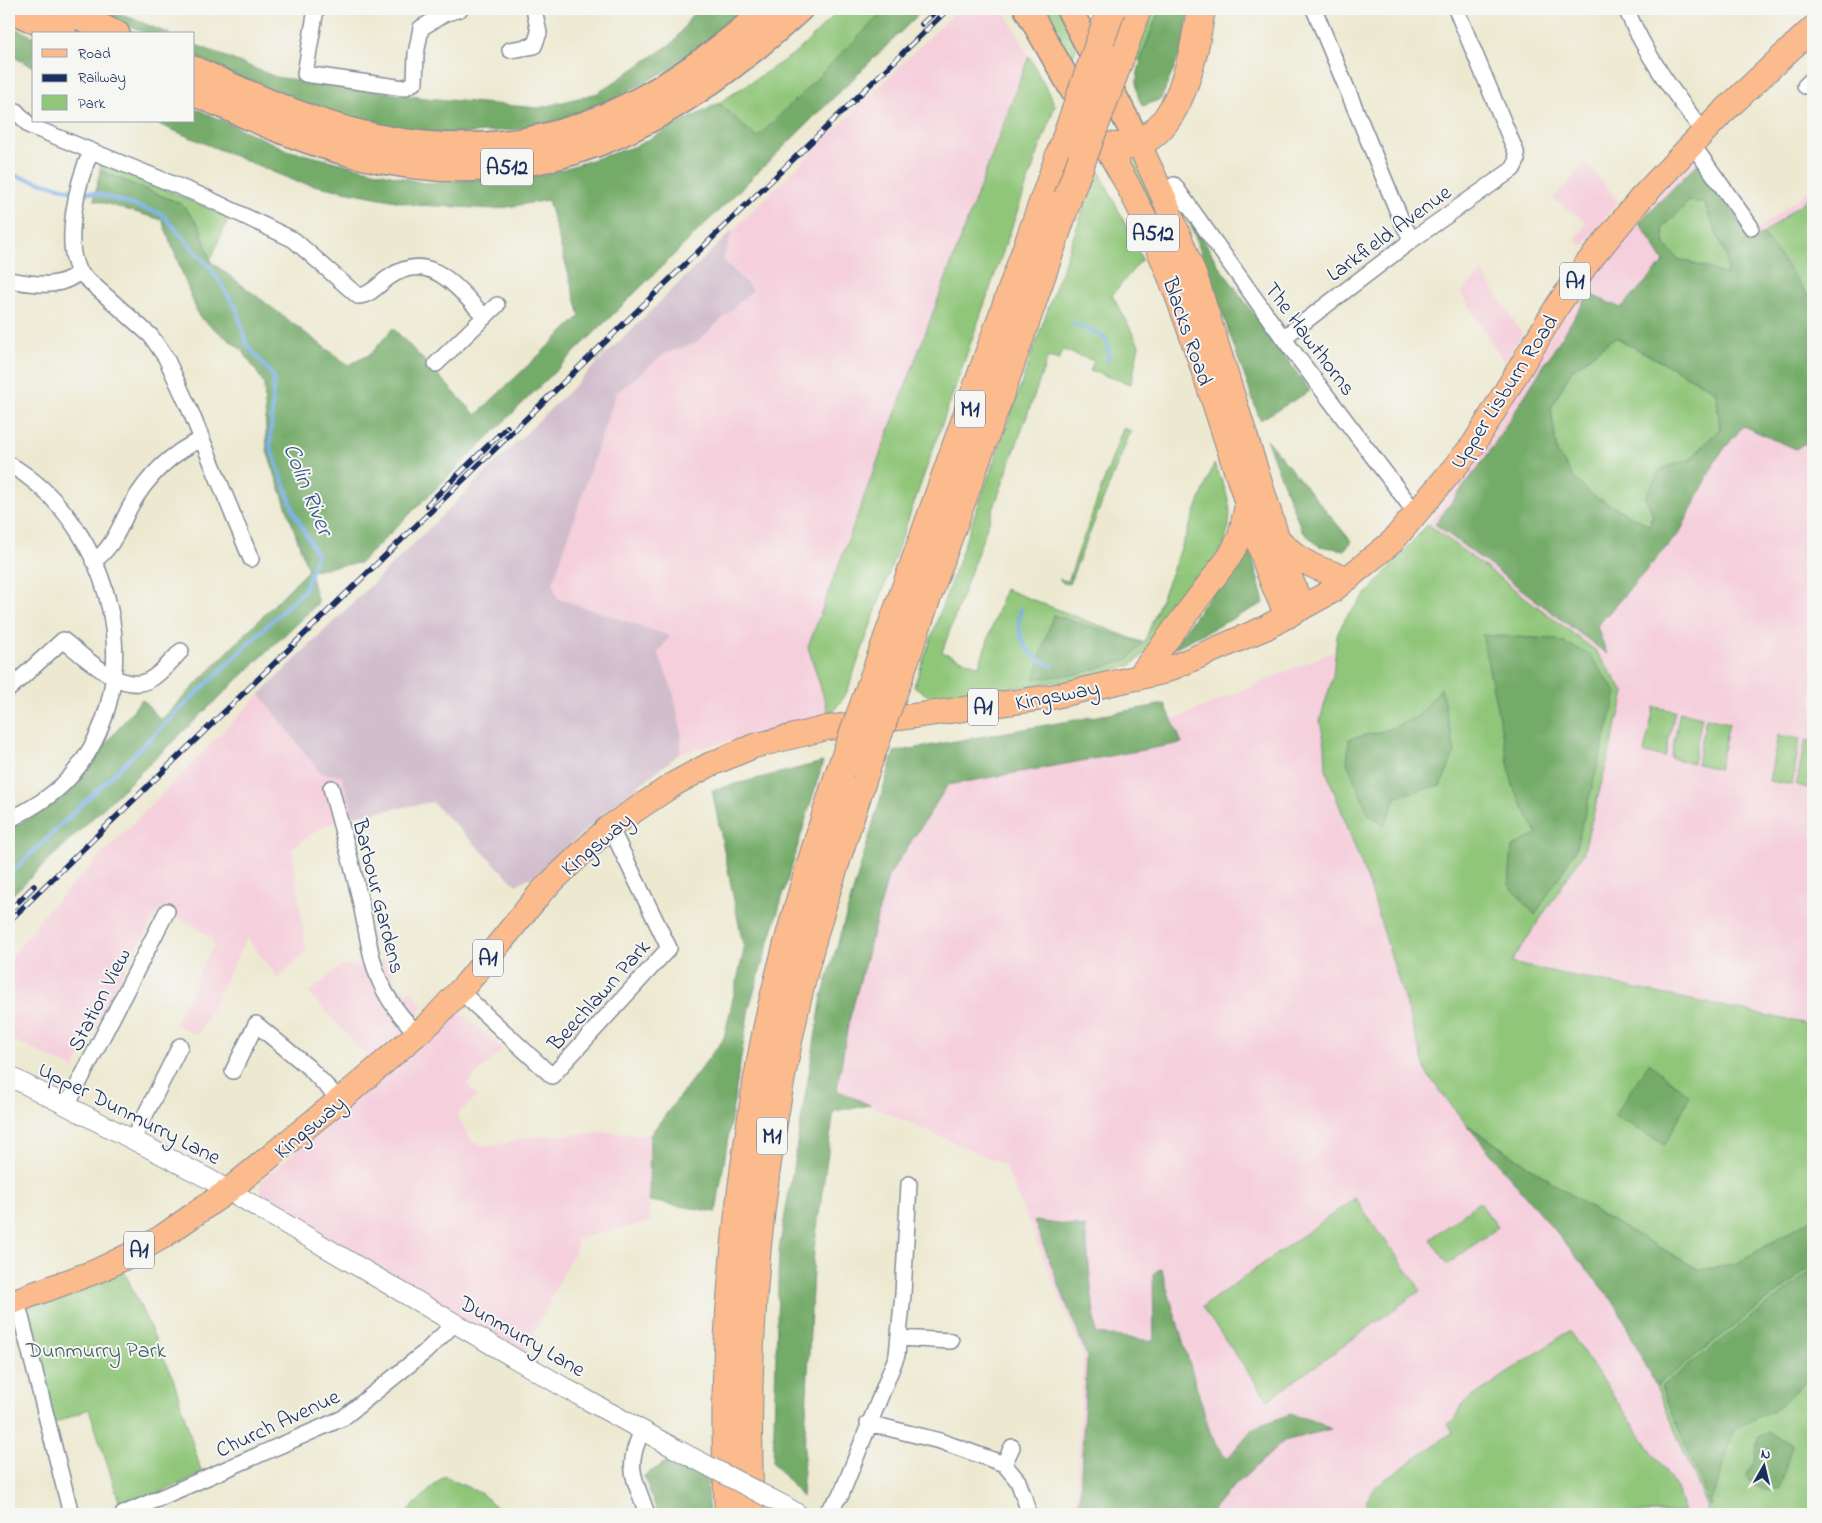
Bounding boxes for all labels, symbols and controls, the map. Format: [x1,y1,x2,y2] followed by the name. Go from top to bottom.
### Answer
[32,32,195,122] legend
[78,43,111,65] text: Road
[78,67,126,90] text: Railway
[78,93,106,115] text: Park
[481,148,533,186] road number: A512
[1321,178,1459,291] street label: Larkfield Avenue
[1127,214,1179,252] road number: A512
[1560,262,1590,300] road number: A1
[1152,272,1220,391] street label: Blacks Road
[1255,276,1362,404] street label: The Hawthorns
[1443,309,1568,476] street label: Upper Lisburn Road
[955,390,985,428] road number: M1
[272,438,342,544] water label: Colin River
[1013,673,1103,722] street label: Kingsway
[968,689,998,726] road number: A1
[555,806,641,886] street label: Kingsway
[342,815,412,977] street label: Barbour Gardens
[541,933,659,1060] street label: Beechlawn Park
[473,940,503,976] road number: A1
[61,943,140,1058] street label: Station View
[31,1055,226,1176] street label: Upper Dunmurry Lane
[268,1089,354,1169] street label: Kingsway
[757,1118,787,1154] road number: M1
[124,1232,154,1268] road number: A1
[451,1288,591,1388] street label: Dunmurry Lane
[25,1336,166,1369] park label: Dunmurry Park
[211,1382,346,1467] street label: Church Avenue
[1740,1440,1790,1490] north arrow
[1759,1444,1772,1466] text: N

